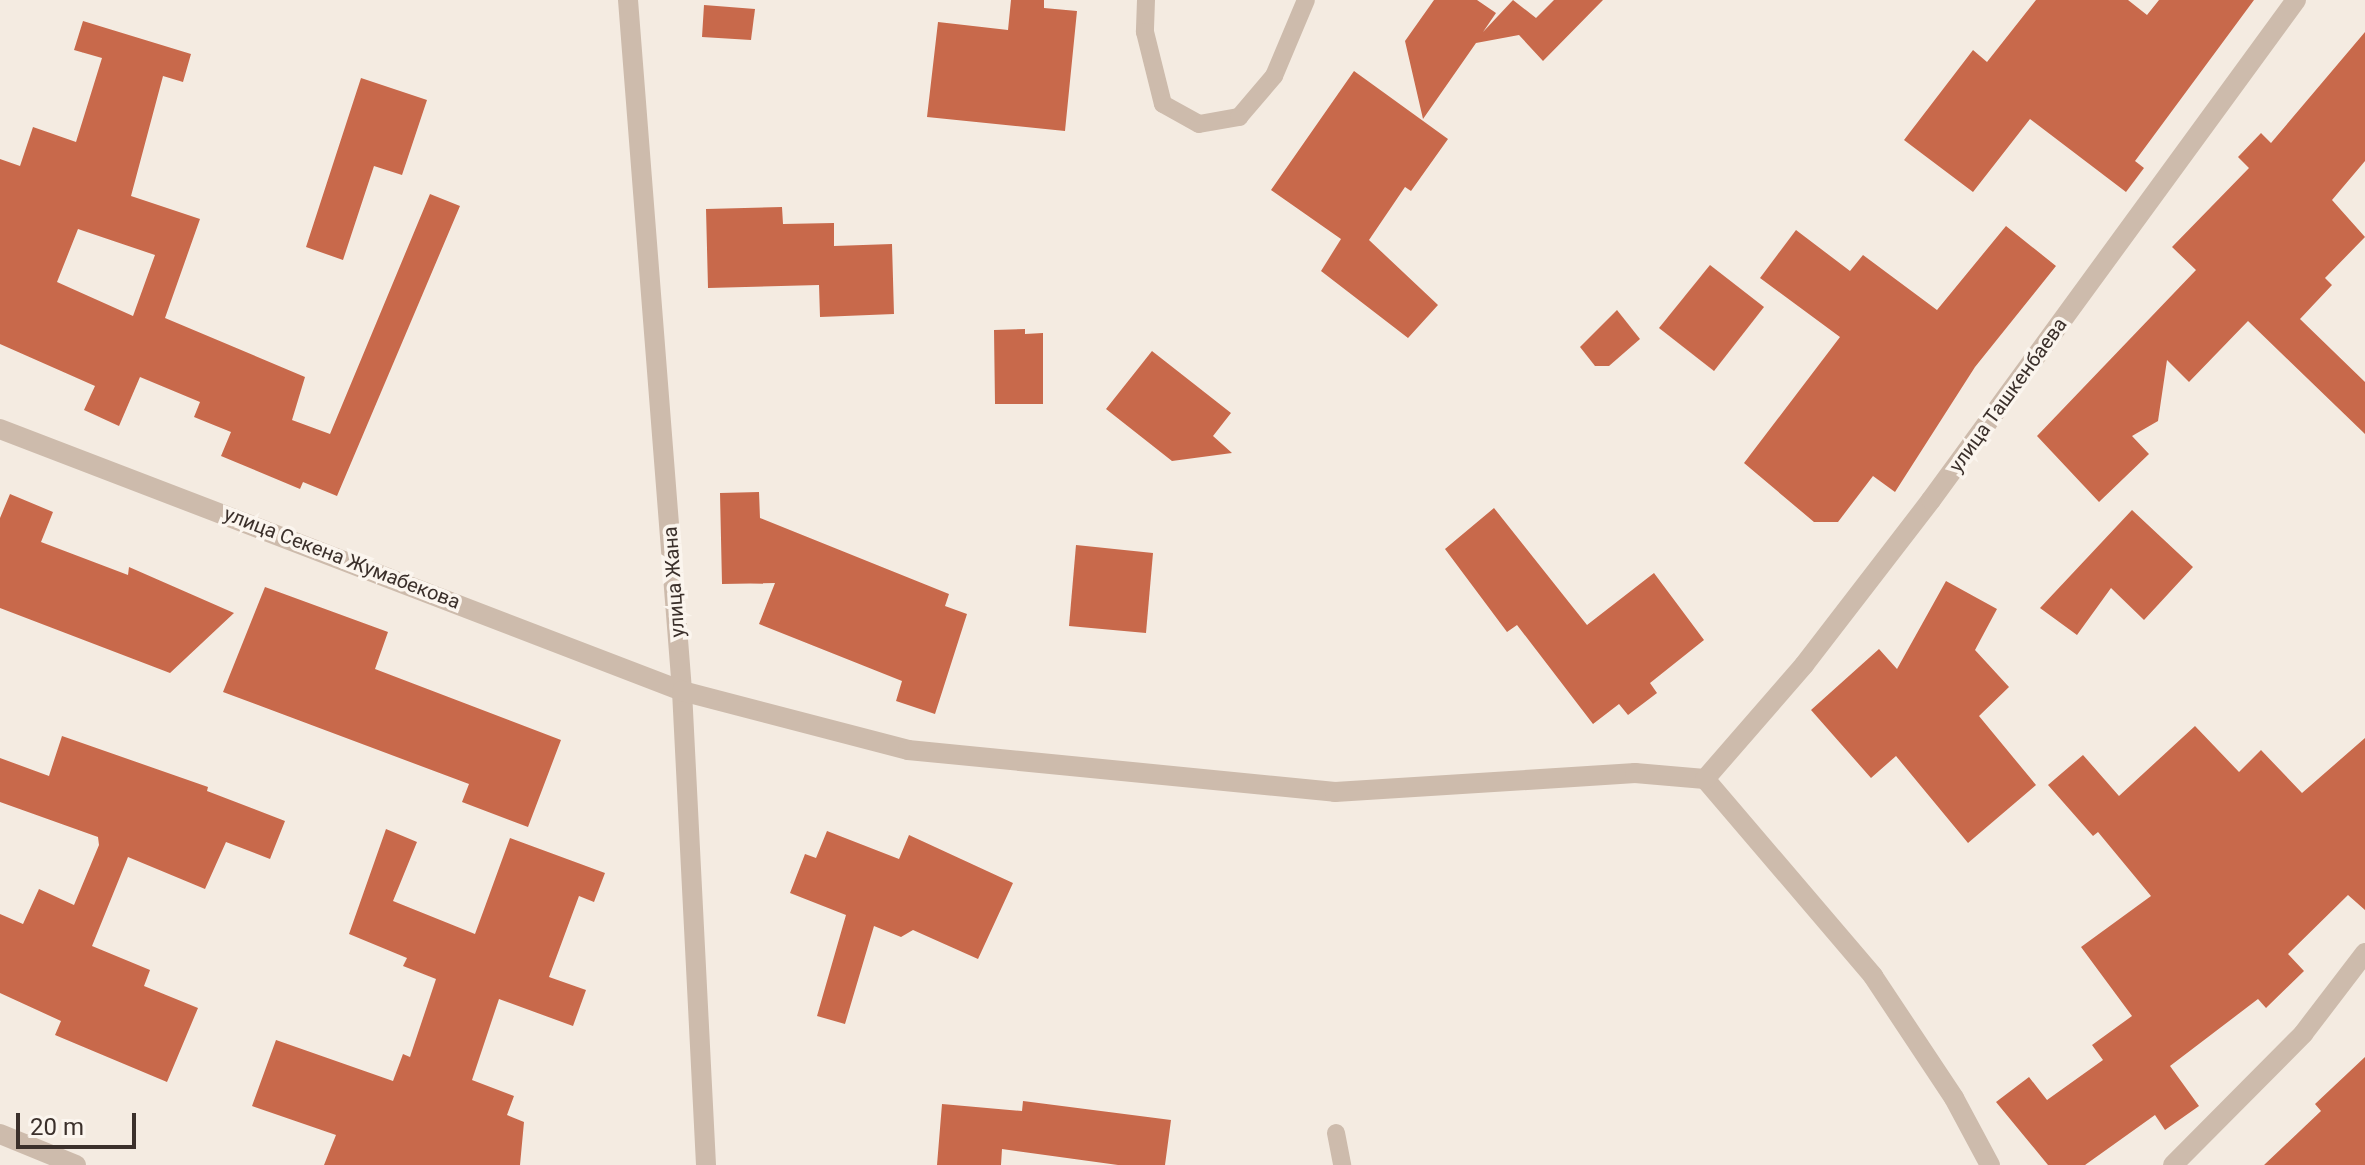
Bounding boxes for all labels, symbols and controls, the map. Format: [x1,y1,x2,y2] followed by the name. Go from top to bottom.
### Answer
[1944,313,2072,477] street label: улица Ташкенбаева
[220,502,464,614] street label: улица Секена Жумабекова
[658,526,690,638] street label: улица Жана
[20,1097,140,1147] scale bar
[30,1113,84,1141] text: 20 m

